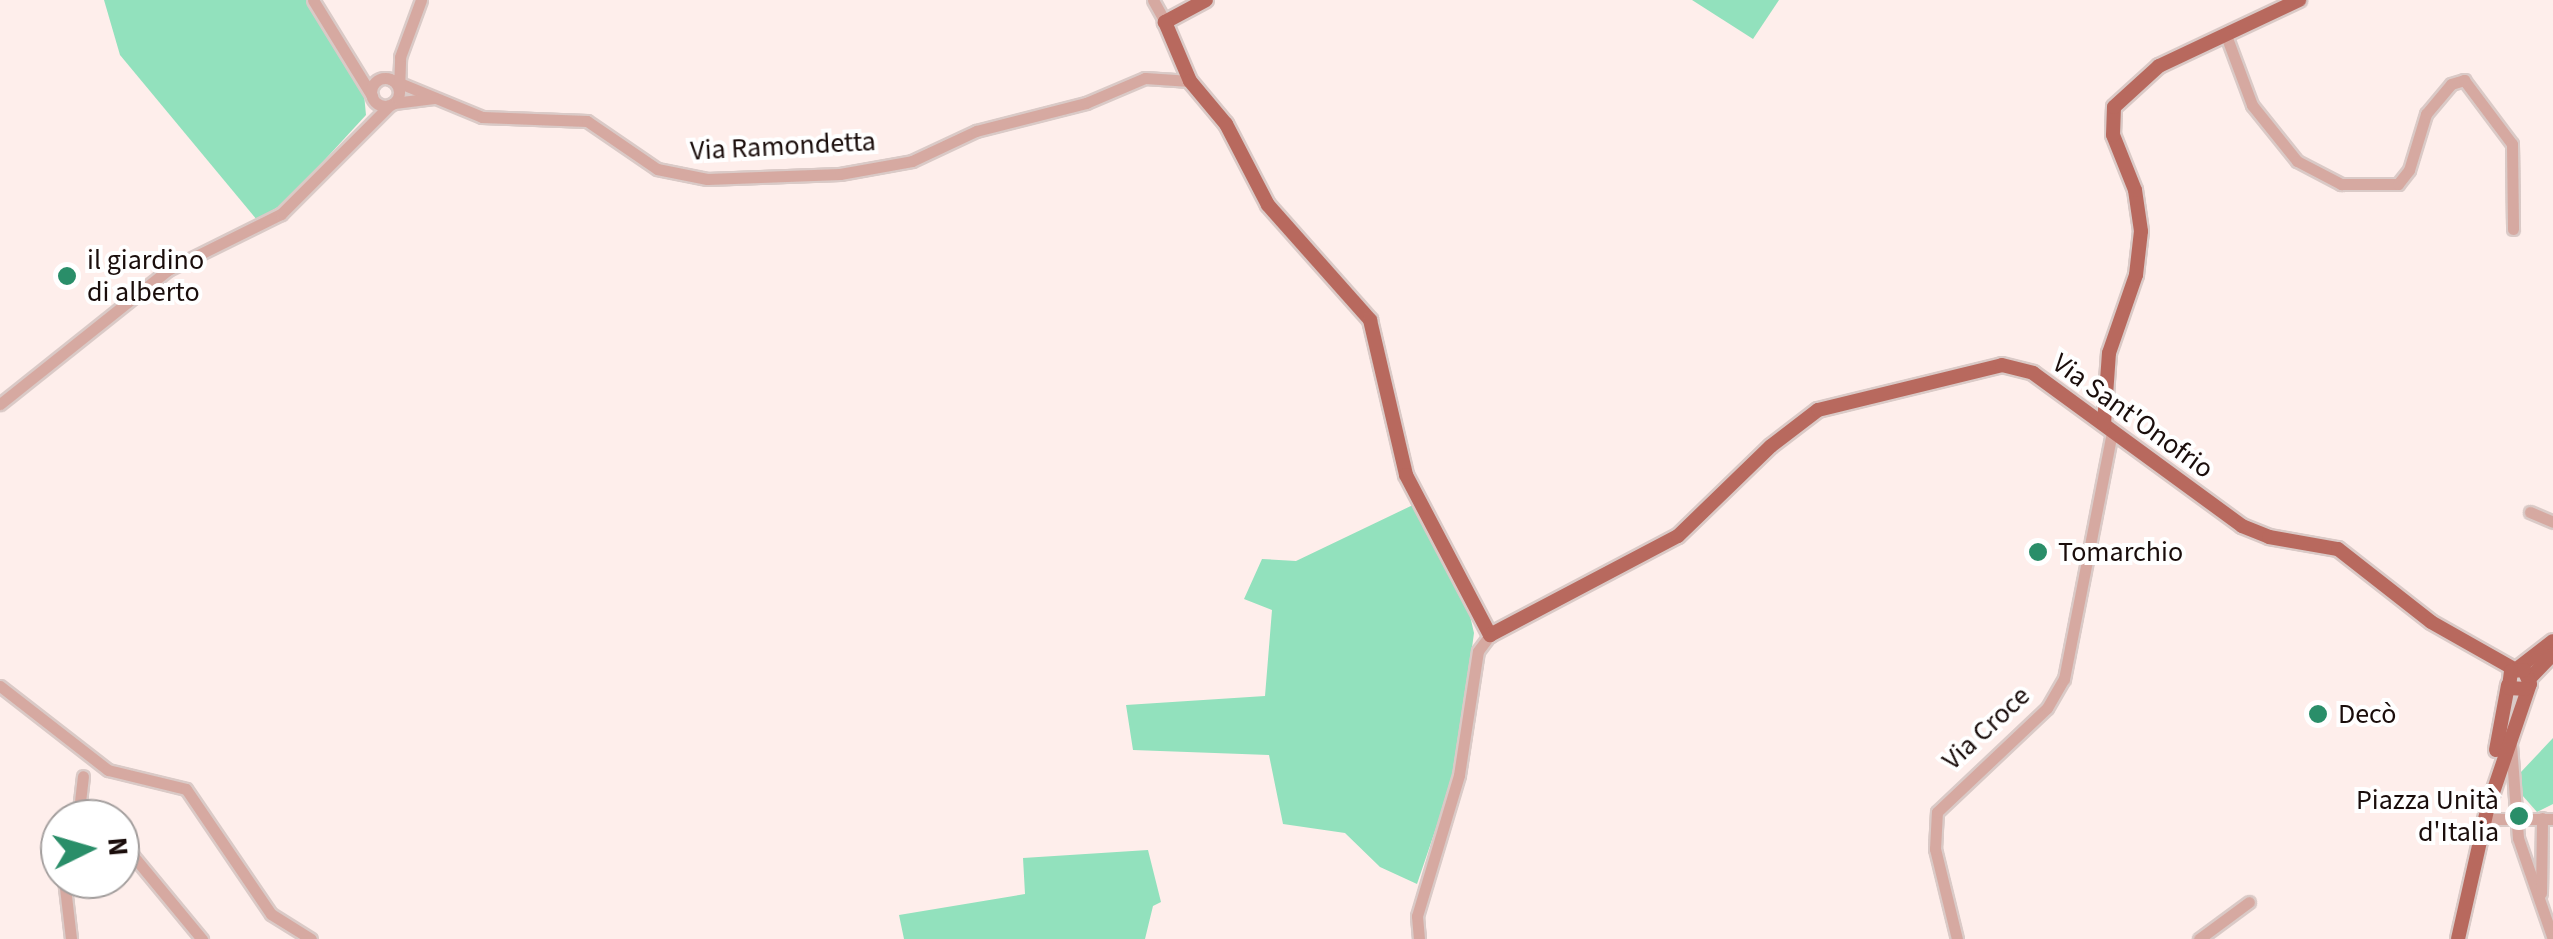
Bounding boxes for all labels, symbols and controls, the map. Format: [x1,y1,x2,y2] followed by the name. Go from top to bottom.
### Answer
[689,124,877,168] street label: Via Ramondetta
[87,243,204,309] place label: il giardino di alberto
[56,265,78,287] marker: il giardino di alberto
[2046,346,2220,486] street label: Via Sant'Onofrio
[2058,535,2183,569] place label: Tomarchio
[2027,541,2049,563] marker: Tomarchio
[1935,679,2037,777] street label: Via Croce
[2338,697,2396,731] place label: Decò
[2307,703,2329,725] marker: Decò
[2356,783,2499,849] place label: Piazza Unità d'Italia
[40,799,140,899] north arrow
[2508,805,2530,827] marker: Piazza Unità d'Italia
[97,836,139,858] text: N

